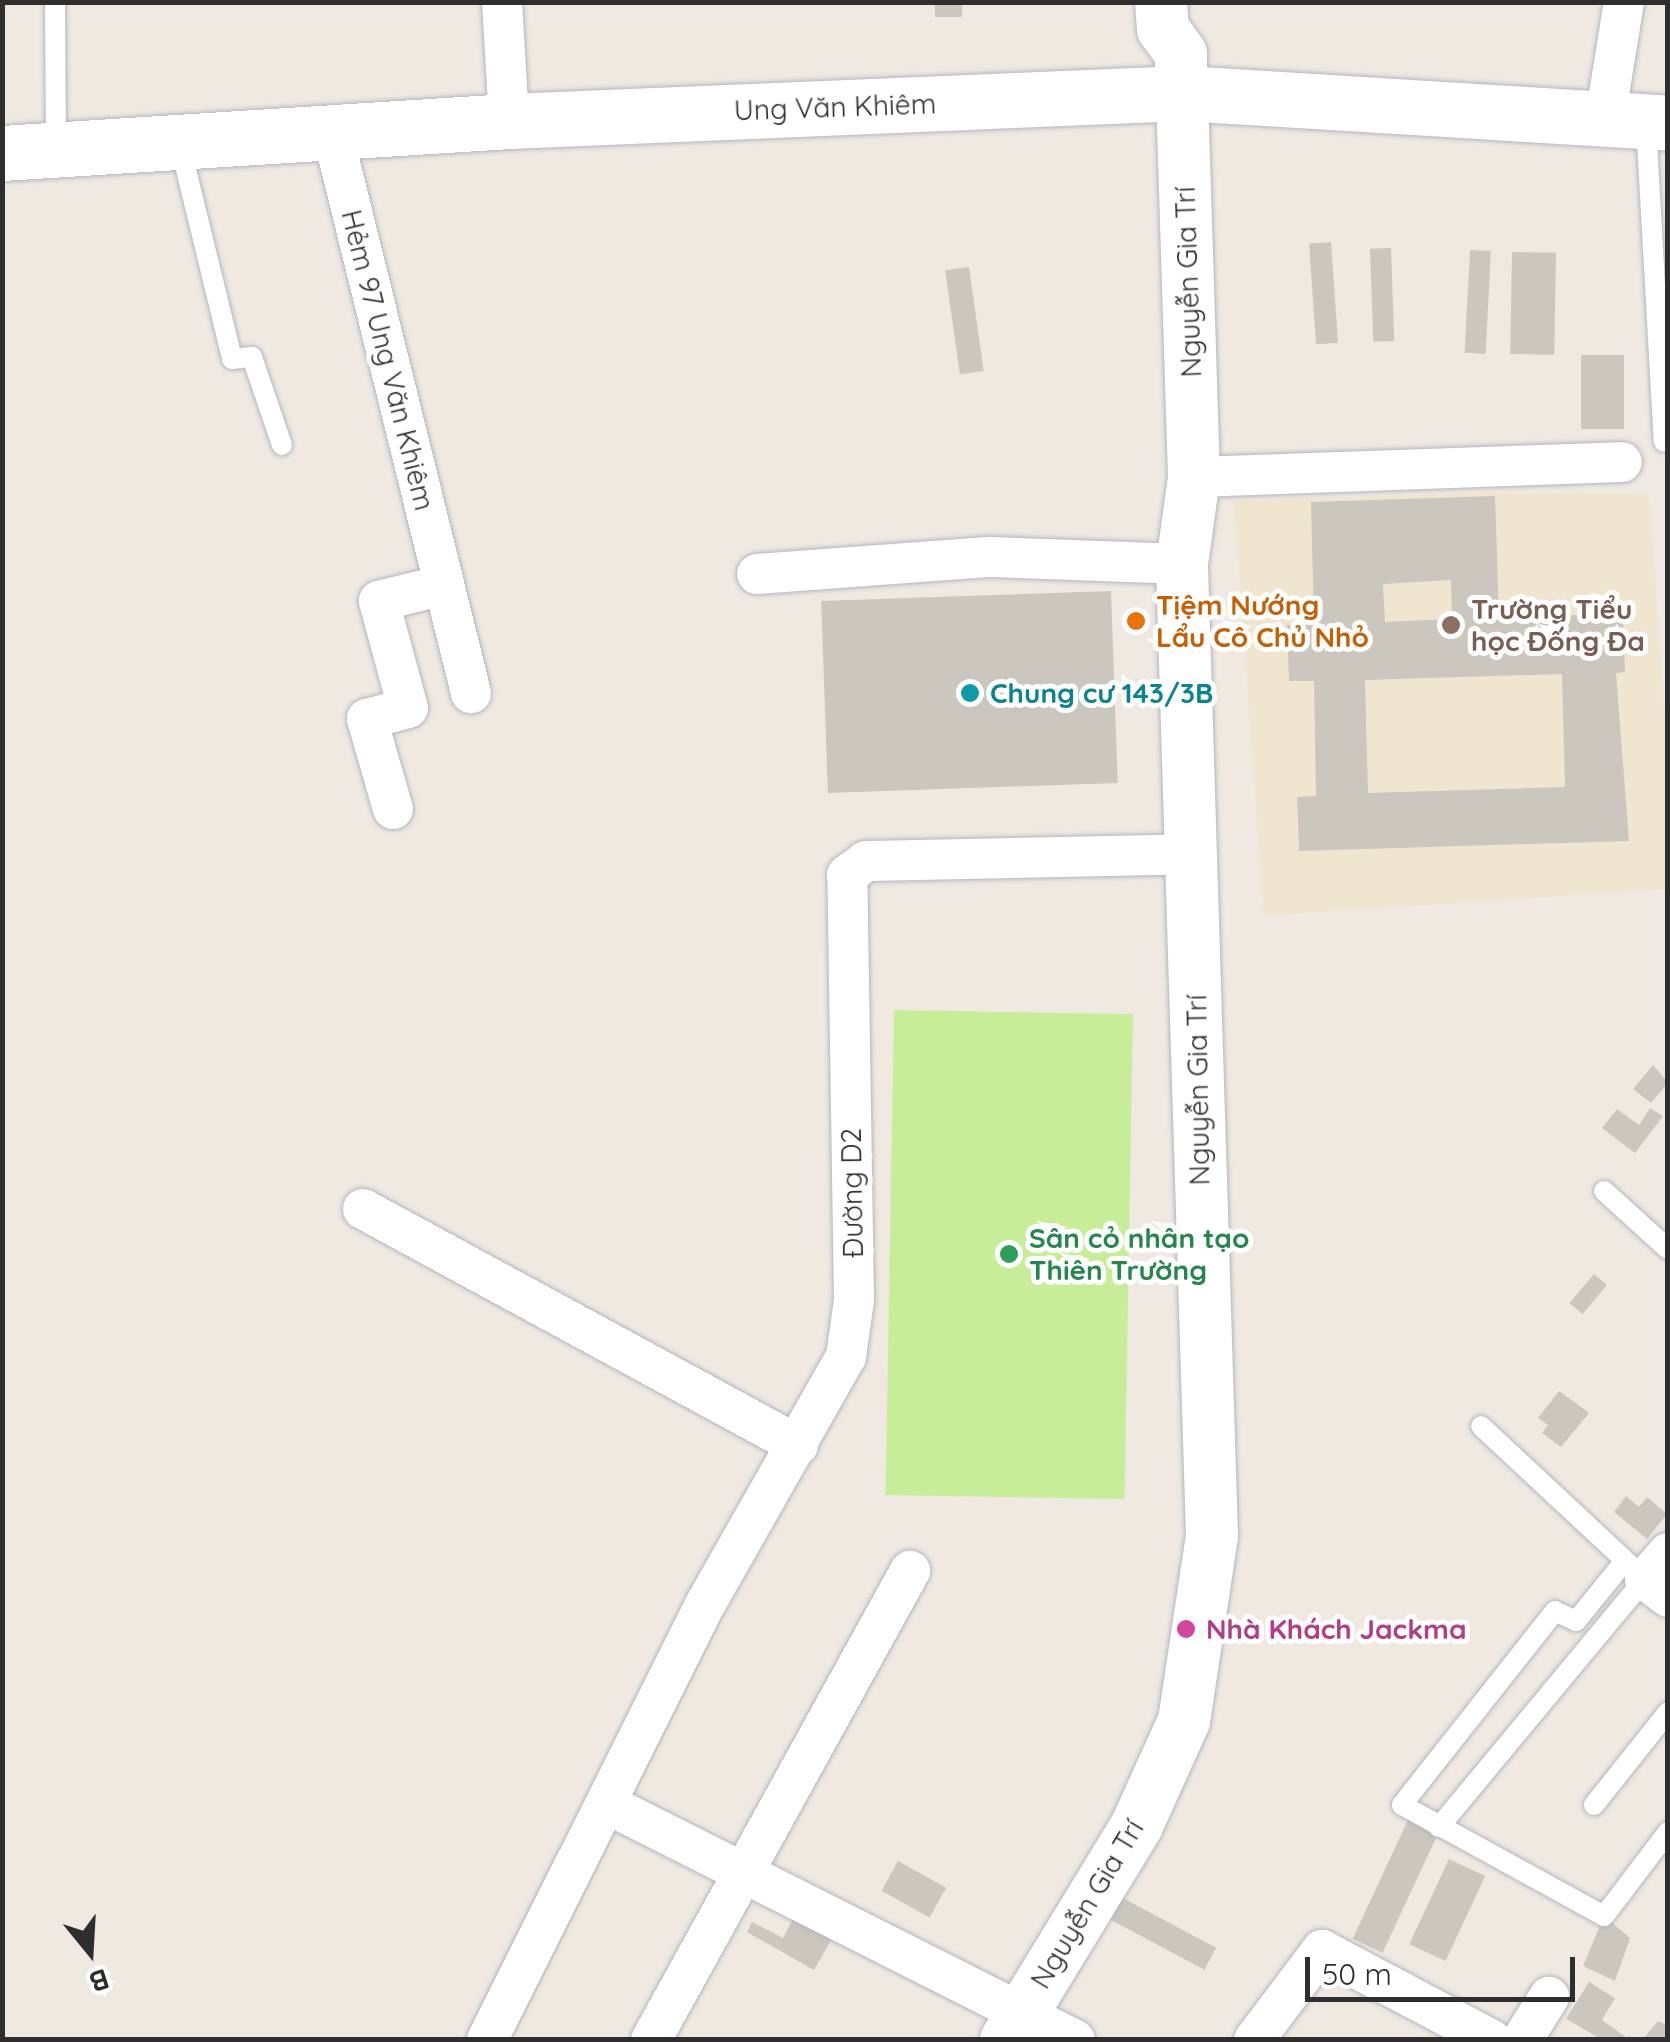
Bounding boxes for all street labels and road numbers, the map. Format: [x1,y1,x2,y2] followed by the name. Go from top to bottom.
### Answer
[733,87,937,127] street label: Ung Văn Khiêm
[1168,186,1208,378] street label: Nguyễn Gia Trí
[334,206,442,514] street label: Hẻm 97 Ung Văn Khiêm
[1180,994,1216,1186] street label: Nguyễn Gia Trí
[834,1128,870,1258] street label: Đường D2
[1023,1813,1151,1995] street label: Nguyễn Gia Trí

